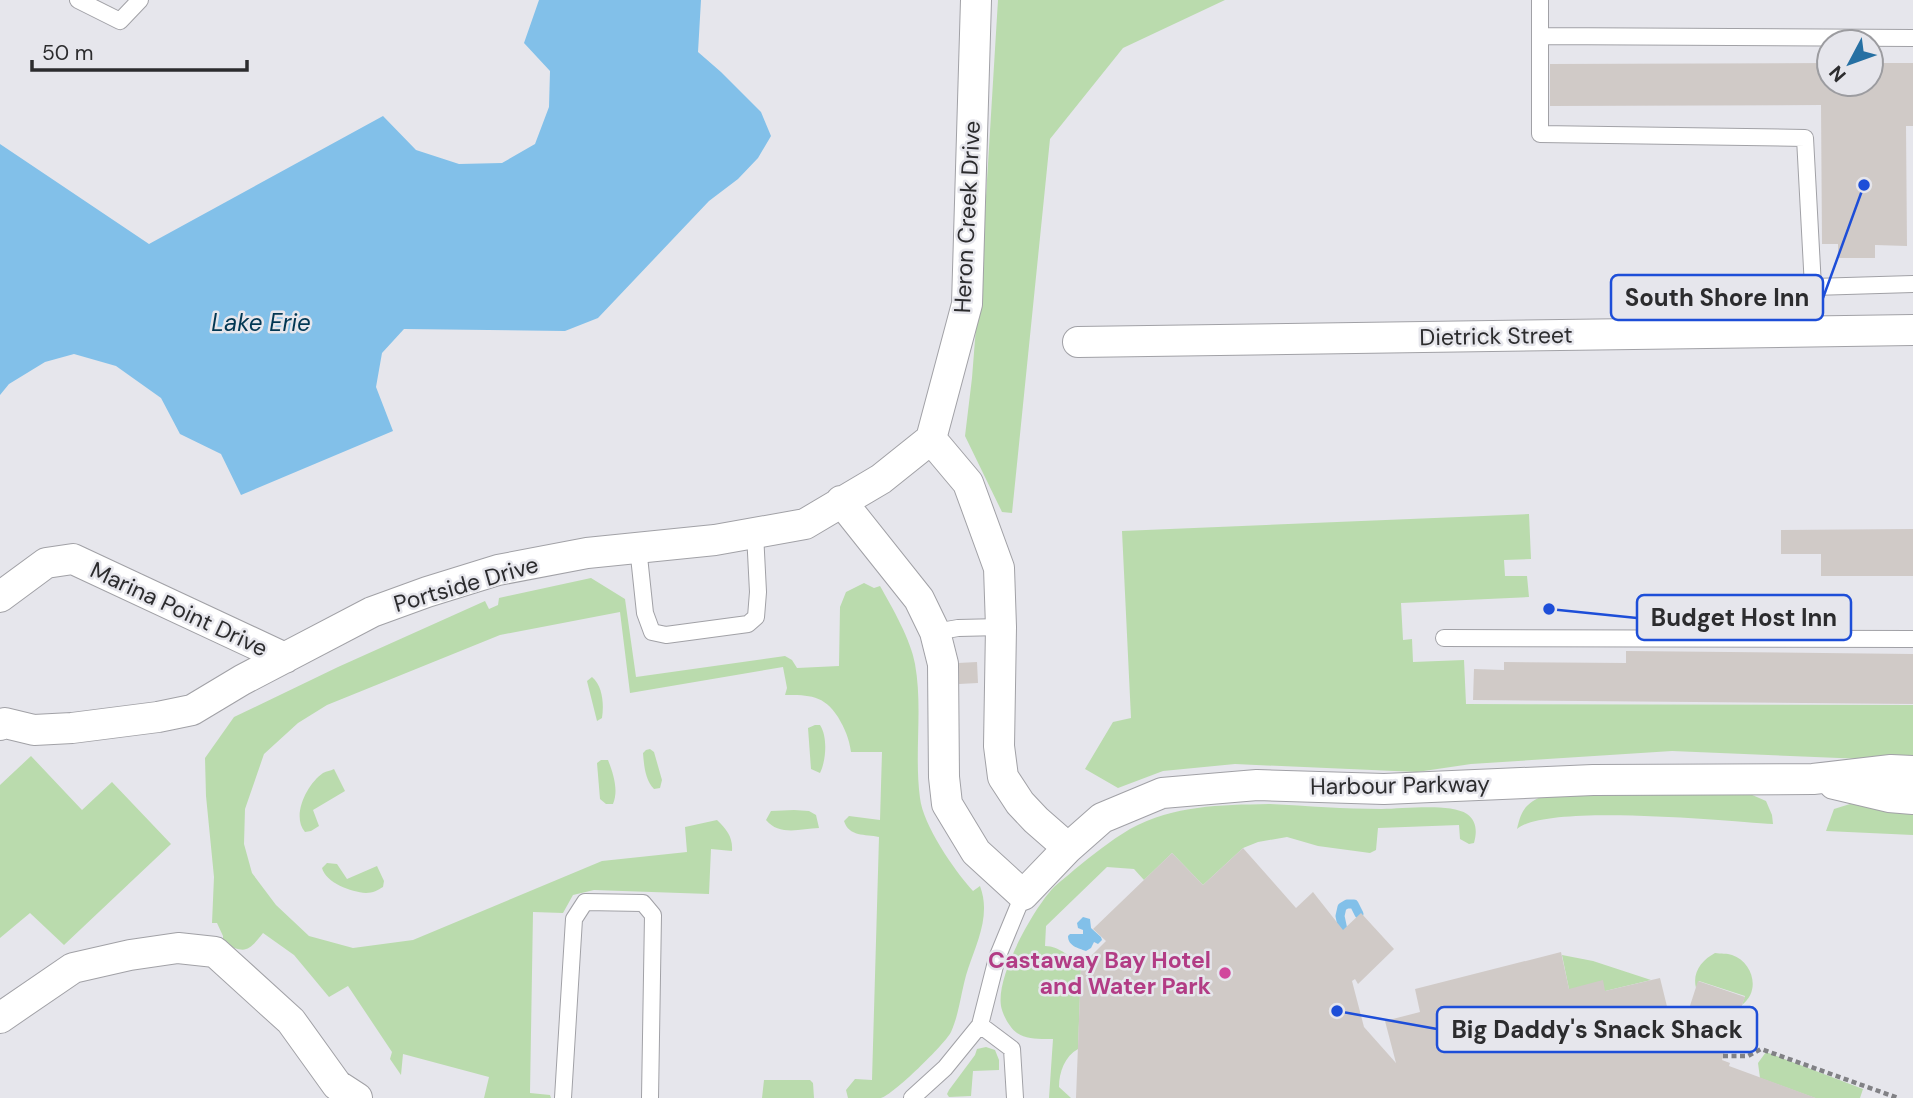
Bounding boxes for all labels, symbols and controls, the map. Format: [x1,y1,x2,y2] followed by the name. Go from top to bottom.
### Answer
[32,28,247,72] scale bar
[1815,28,1885,98] north arrow
[42,39,93,67] text: 50 m
[1824,60,1852,87] text: N
[947,120,987,314] street label: Heron Creek Drive
[1611,275,1823,320] callout: South Shore Inn
[1625,282,1809,313] text: South Shore Inn
[211,307,311,338] water label: Lake Erie
[1419,320,1573,352] street label: Dietrick Street
[390,549,542,619] street label: Portside Drive
[85,555,273,663] street label: Marina Point Drive
[1637,595,1851,640] callout: Budget Host Inn
[1651,602,1837,633] text: Budget Host Inn
[1310,768,1490,802] street label: Harbour Parkway
[988,945,1211,1001] place label: Castaway Bay Hotel and Water Park
[1217,965,1233,981] marker: Castaway Bay Hotel and Water Park
[1437,1007,1757,1052] callout: Big Daddy's Snack Shack
[1451,1014,1743,1045] text: Big Daddy's Snack Shack

